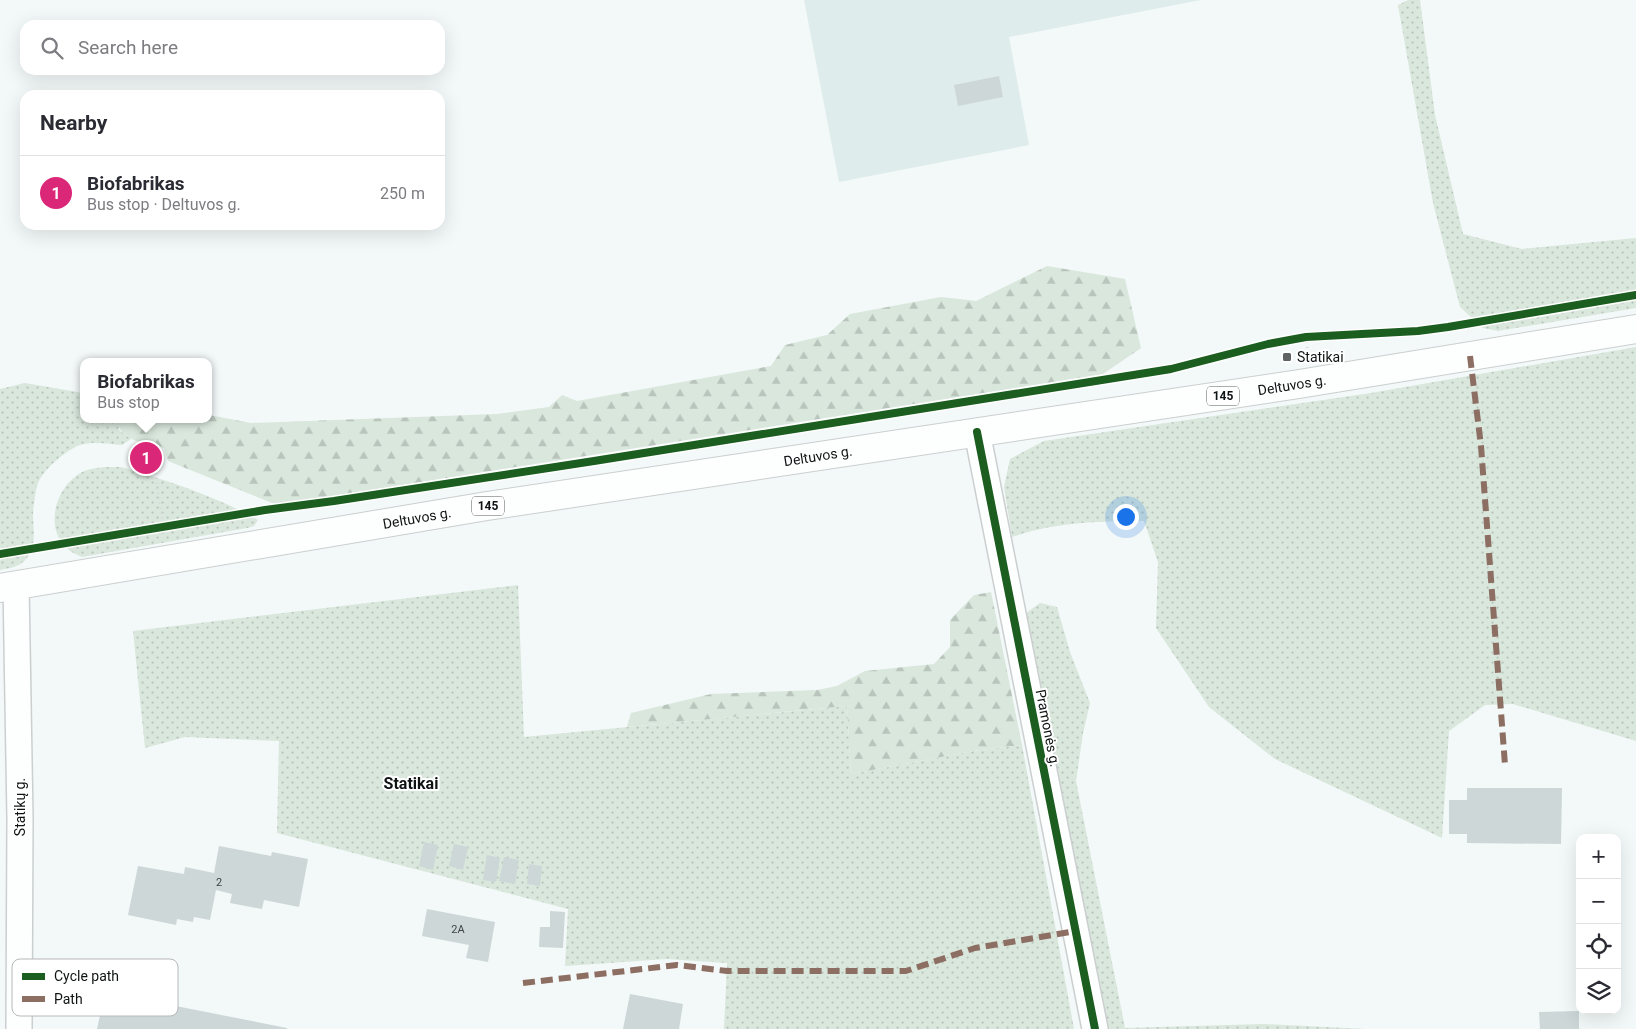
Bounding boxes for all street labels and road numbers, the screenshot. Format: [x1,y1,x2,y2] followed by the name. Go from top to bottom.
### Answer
[1257,372,1327,398] street label: Deltuvos g.
[1207,386,1239,406] road number: 145
[783,443,853,469] street label: Deltuvos g.
[472,496,504,516] road number: 145
[382,504,452,532] street label: Deltuvos g.
[1033,688,1063,768] street label: Pramonės g.
[12,778,28,836] street label: Statikų g.

